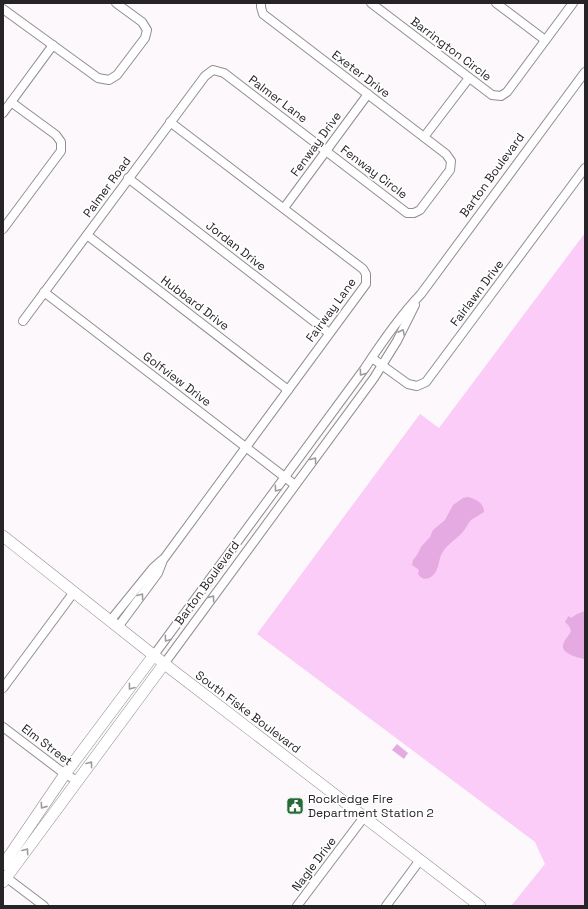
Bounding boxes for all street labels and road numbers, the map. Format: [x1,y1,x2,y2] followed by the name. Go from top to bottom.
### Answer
[407,13,495,85] street label: Barrington Circle
[329,47,393,101] street label: Exeter Drive
[245,72,311,126] street label: Palmer Lane
[287,108,345,180] street label: Fenway Drive
[456,130,528,220] street label: Barton Boulevard
[337,142,411,202] street label: Fenway Circle
[80,153,134,221] street label: Palmer Road
[203,217,269,275] street label: Jordan Drive
[447,257,507,329] street label: Fairlawn Drive
[158,272,232,334] street label: Hubbard Drive
[302,275,360,345] street label: Fairway Lane
[140,348,214,410] street label: Golfview Drive
[171,538,243,628] street label: Barton Boulevard
[192,667,304,757] street label: South Fiske Boulevard
[18,721,76,769] street label: Elm Street
[288,834,340,894] street label: Nagle Drive

